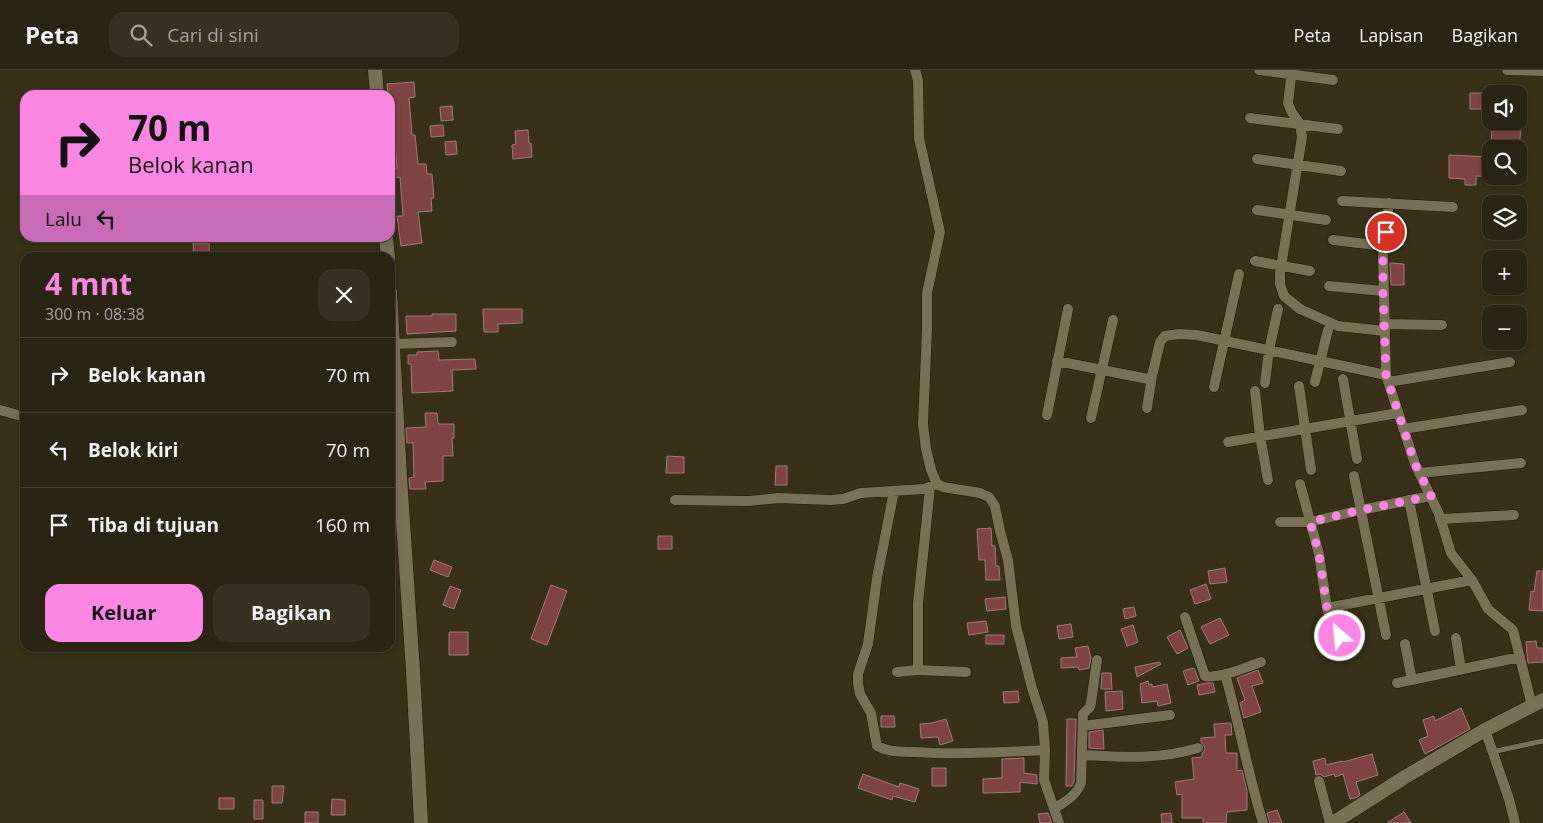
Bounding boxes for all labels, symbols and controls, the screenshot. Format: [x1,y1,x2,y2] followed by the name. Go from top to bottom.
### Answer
[109,12,459,57] search box
[25,18,79,51] text: Peta
[127,21,155,49] icon: search
[167,22,259,48] text: Cari di sini
[1294,23,1331,47] text: Peta
[1359,23,1424,47] text: Lapisan
[1452,23,1518,47] text: Bagikan
[1482,85,1527,350] map controls
[1482,85,1527,130] button: sound
[128,104,211,151] text: 70 m
[45,110,110,175] icon: right
[1482,140,1527,185] button: search
[128,149,254,179] text: Belok kanan
[1482,195,1527,240] button: layers
[92,205,120,233] icon: left
[45,206,82,232] text: Lalu
[1365,211,1407,253] pin
[1372,218,1400,246] icon: arrive
[1482,250,1527,295] button: +
[45,263,132,304] text: 4 mnt
[318,269,370,321] button: close
[45,303,145,325] text: 300 m · 08:38
[1482,305,1527,350] button: −
[45,361,73,389] icon: right
[88,362,206,388] text: Belok kanan
[326,362,370,388] text: 70 m
[45,436,73,464] icon: left
[88,437,178,463] text: Belok kiri
[326,437,370,463] text: 70 m
[45,511,73,539] icon: arrive
[88,512,219,538] text: Tiba di tujuan
[315,512,370,538] text: 160 m
[45,584,203,642] button: Keluar
[213,584,370,642] button: Bagikan
[1313,609,1365,661] position arrow

